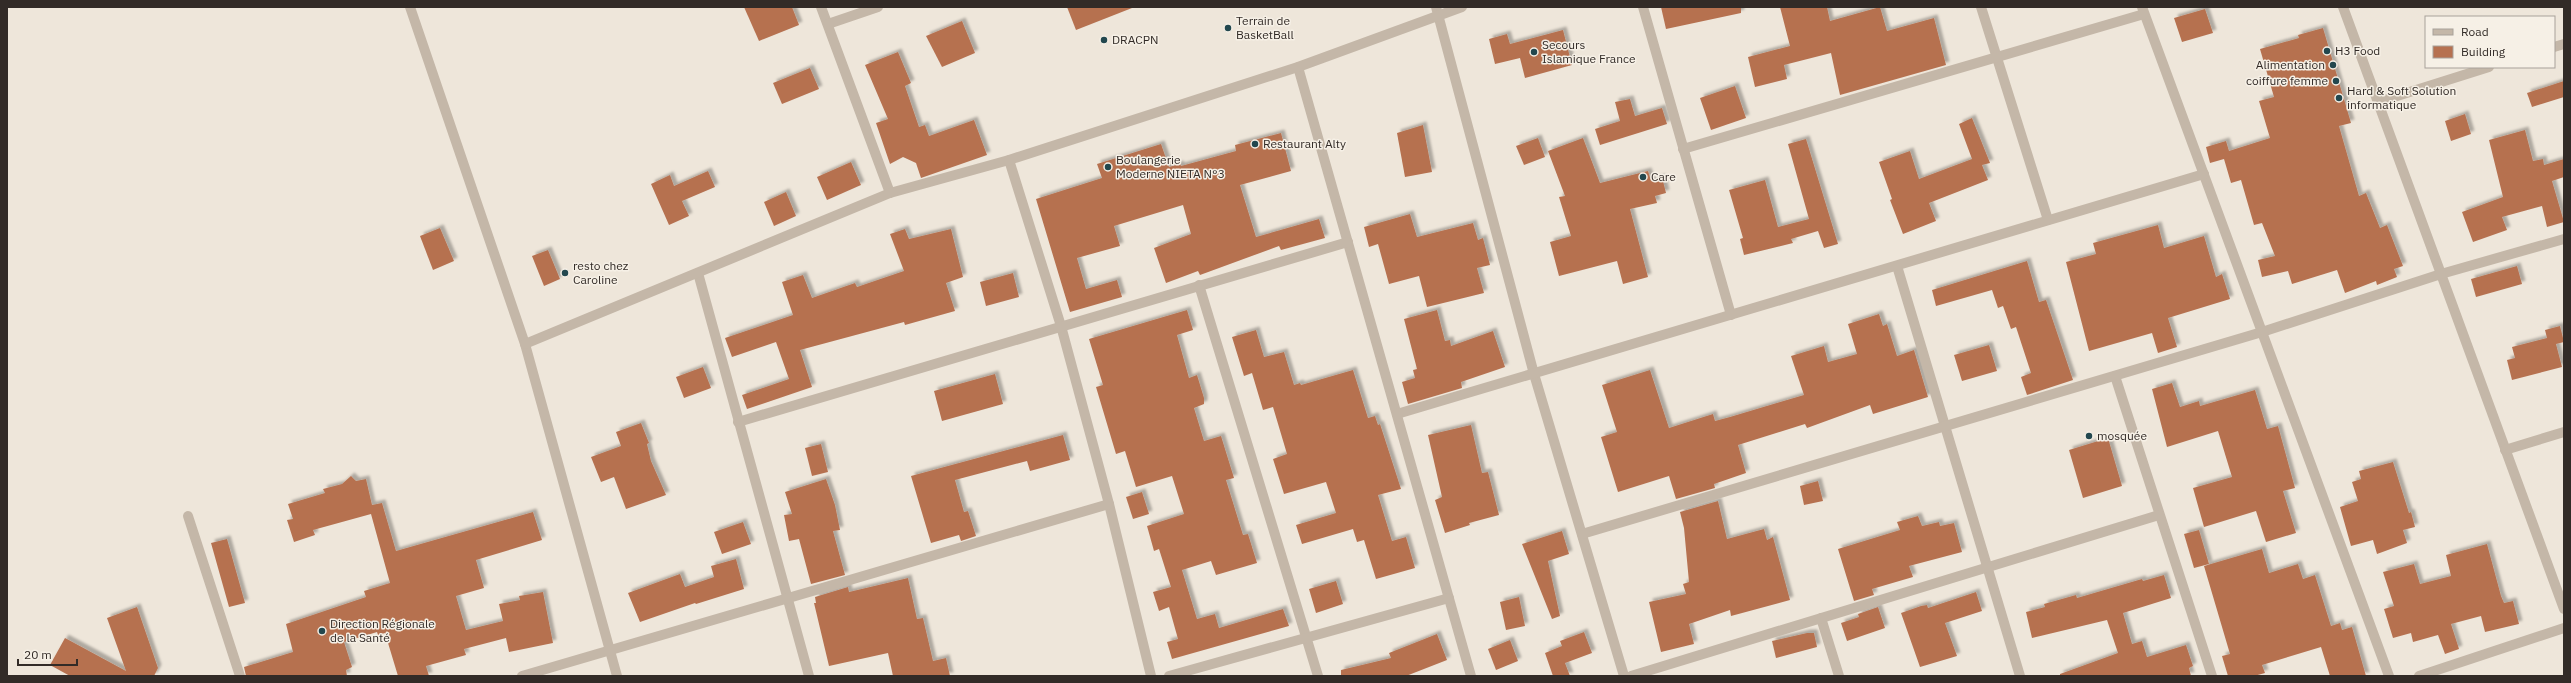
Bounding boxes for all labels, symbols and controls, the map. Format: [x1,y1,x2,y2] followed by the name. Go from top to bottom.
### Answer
[1236,13,1294,42] place label: Terrain de BasketBall
[2425,16,2555,68] legend
[1223,23,1233,33] marker: Terrain de BasketBall
[2461,24,2489,39] text: Road
[1112,32,1158,47] place label: DRACPN
[1099,35,1109,45] marker: DRACPN
[1542,37,1636,66] place label: Secours Islamique France
[2335,43,2380,58] place label: H3 Food
[2461,44,2506,59] text: Building
[2322,46,2332,56] marker: H3 Food
[1529,47,1539,57] marker: Secours Islamique France
[2256,57,2325,72] place label: Alimentation
[2328,60,2338,70] marker: Alimentation
[2246,73,2328,88] place label: coiffure femme
[2331,76,2341,86] marker: coiffure femme
[2347,83,2456,112] place label: Hard & Soft Solution informatique
[2334,93,2344,103] marker: Hard & Soft Solution informatique
[1263,136,1346,151] place label: Restaurant Alty
[1250,139,1260,149] marker: Restaurant Alty
[1116,152,1225,181] place label: Boulangerie Moderne NIETA N°3
[1103,162,1113,172] marker: Boulangerie Moderne NIETA N°3
[1651,169,1676,184] place label: Care
[1638,172,1648,182] marker: Care
[573,258,629,287] place label: resto chez Caroline
[560,268,570,278] marker: resto chez Caroline
[2097,428,2147,443] place label: mosquée
[2084,431,2094,441] marker: mosquée
[330,616,435,645] place label: Direction Régionale de la Santé
[317,626,327,636] marker: Direction Régionale de la Santé
[18,641,77,667] scale bar
[24,647,52,662] text: 20 m

